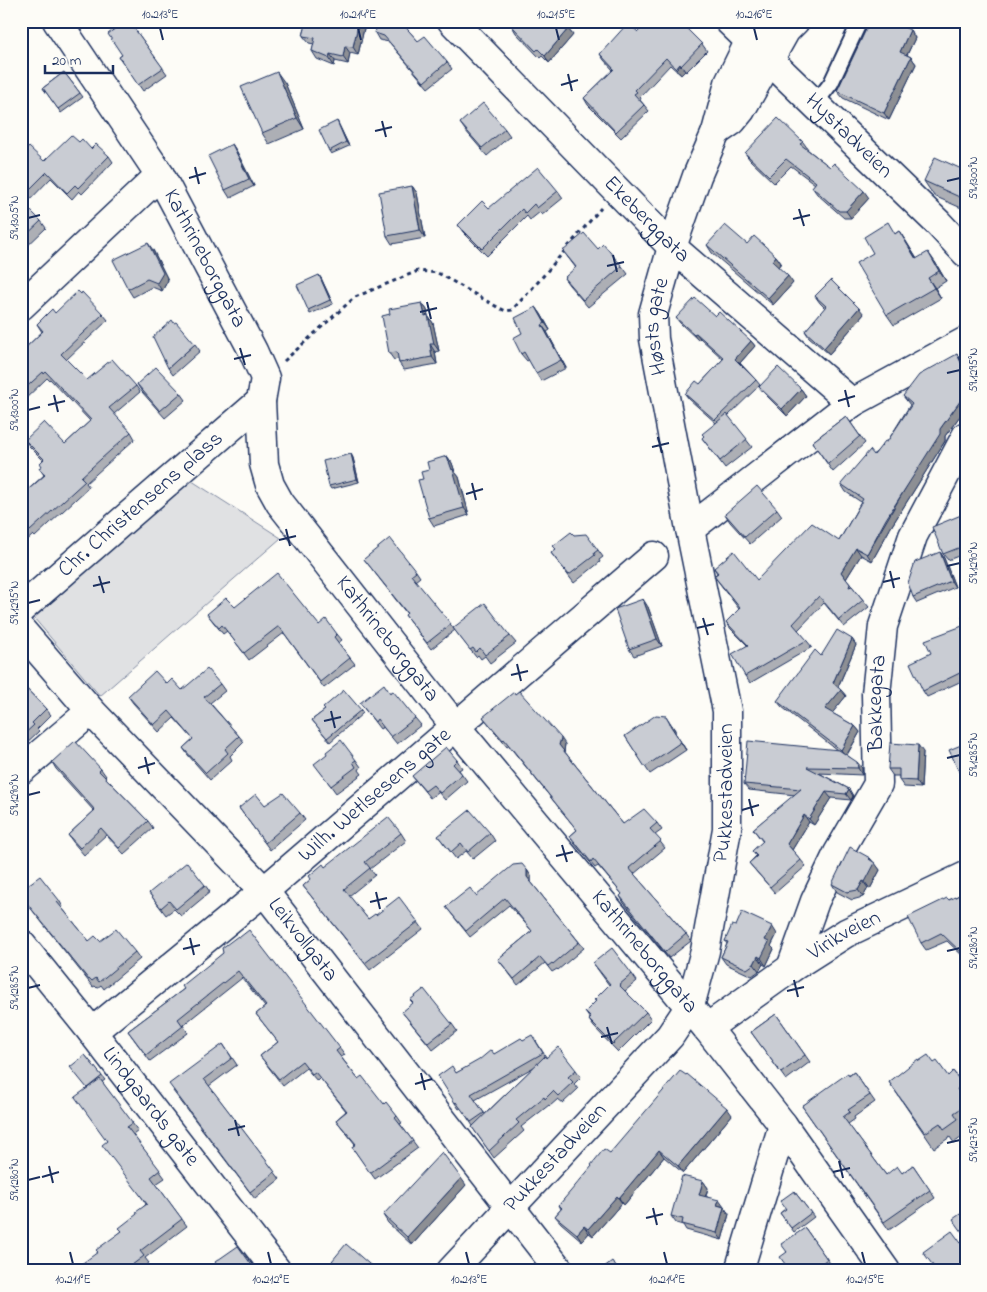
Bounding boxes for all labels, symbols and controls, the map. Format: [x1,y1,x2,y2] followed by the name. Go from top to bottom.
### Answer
[142,6,178,24] text: 10.213°E
[340,6,376,24] text: 10.214°E
[537,6,575,24] text: 10.215°E
[736,6,773,24] text: 10.216°E
[45,42,112,74] scale bar
[52,50,82,72] text: 20 m
[797,86,900,187] street label: Hystadveien
[965,156,983,200] text: 59.1300°N
[595,169,697,271] street label: Ekeberggata
[154,184,254,334] street label: Kathrineborggata
[6,195,24,241] text: 59.1305°N
[637,274,679,378] street label: Høsts gate
[965,348,983,392] text: 59.1295°N
[6,388,24,432] text: 59.1300°N
[51,424,231,586] street label: Chr. Christensens plass
[965,542,983,584] text: 59.1290°N
[327,569,447,709] street label: Kathrineborggata
[6,581,24,625] text: 59.1295°N
[860,653,896,753] street label: Bakkegata
[292,720,459,871] street label: Wilh. Wetlsesens gate
[705,723,743,865] street label: Pukkestadveien
[965,732,983,778] text: 59.1285°N
[6,774,24,816] text: 59.1290°N
[583,883,705,1021] street label: Kathrineborggata
[259,891,345,989] street label: Leikvollgata
[801,903,887,970] street label: Virikveien
[965,926,983,970] text: 59.1280°N
[6,965,24,1011] text: 59.1285°N
[93,1040,207,1174] street label: Lindgaards gate
[497,1096,615,1220] street label: Pukkestadveien
[965,1117,983,1163] text: 59.1275°N
[6,1158,24,1202] text: 59.1280°N
[55,1271,91,1289] text: 10.211°E
[252,1271,290,1289] text: 10.212°E
[451,1271,487,1289] text: 10.213°E
[649,1271,685,1289] text: 10.214°E
[846,1271,884,1289] text: 10.215°E

